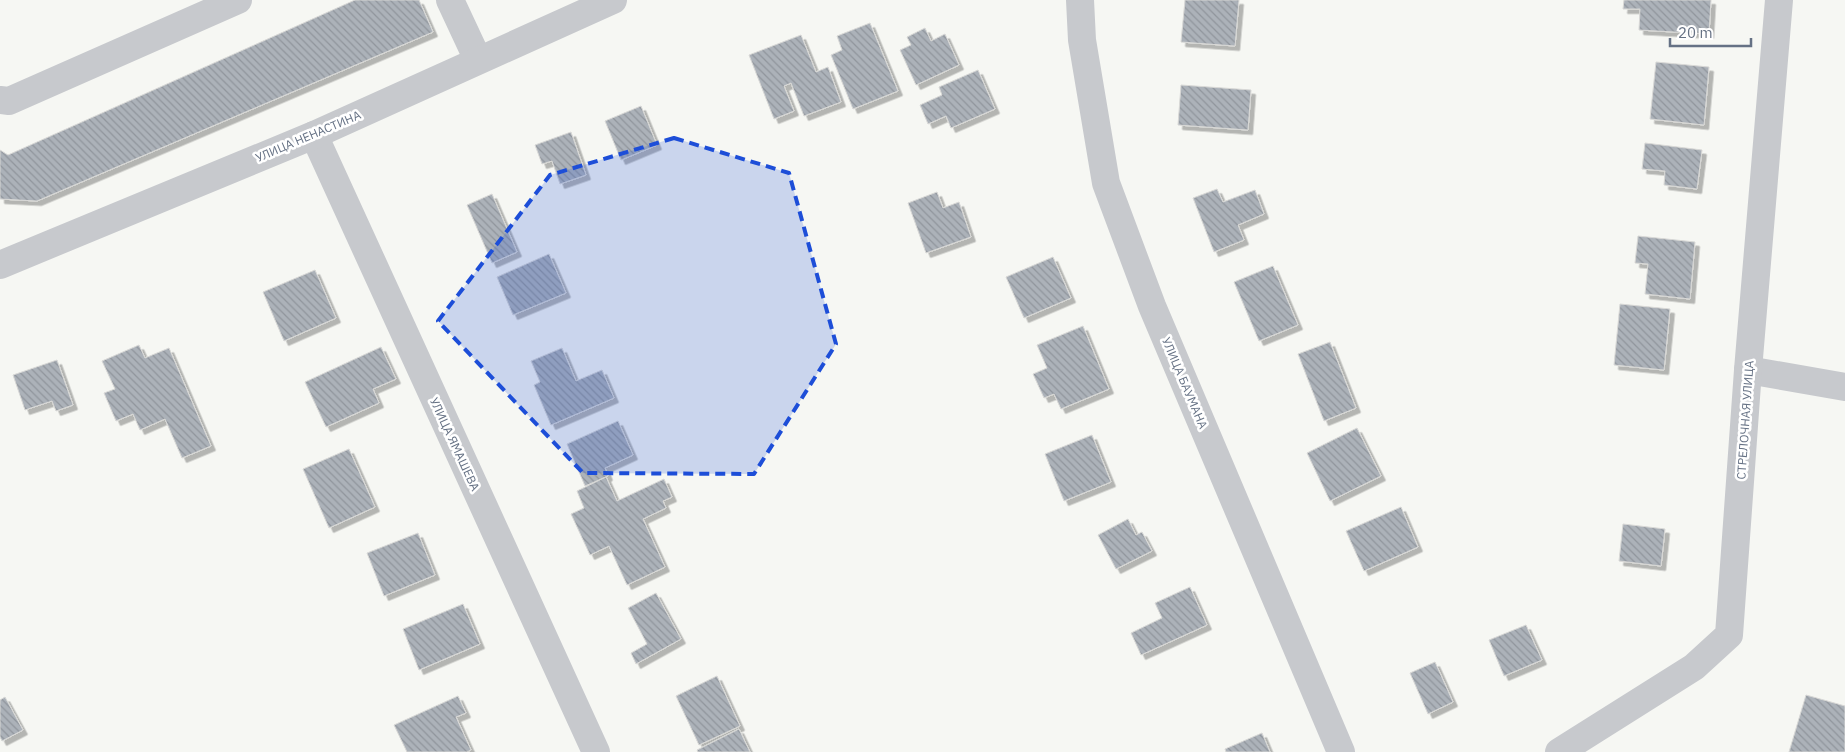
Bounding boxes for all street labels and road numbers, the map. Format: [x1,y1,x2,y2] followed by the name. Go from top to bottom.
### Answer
[253,107,363,165] street label: УЛИЦА НЕНАСТИНА
[1159,335,1211,431] street label: УЛИЦА БАУМАНА
[1733,360,1757,480] street label: СТРЕЛОЧНАЯ УЛИЦА
[427,395,483,493] street label: УЛИЦА ЯМАШЕВА

